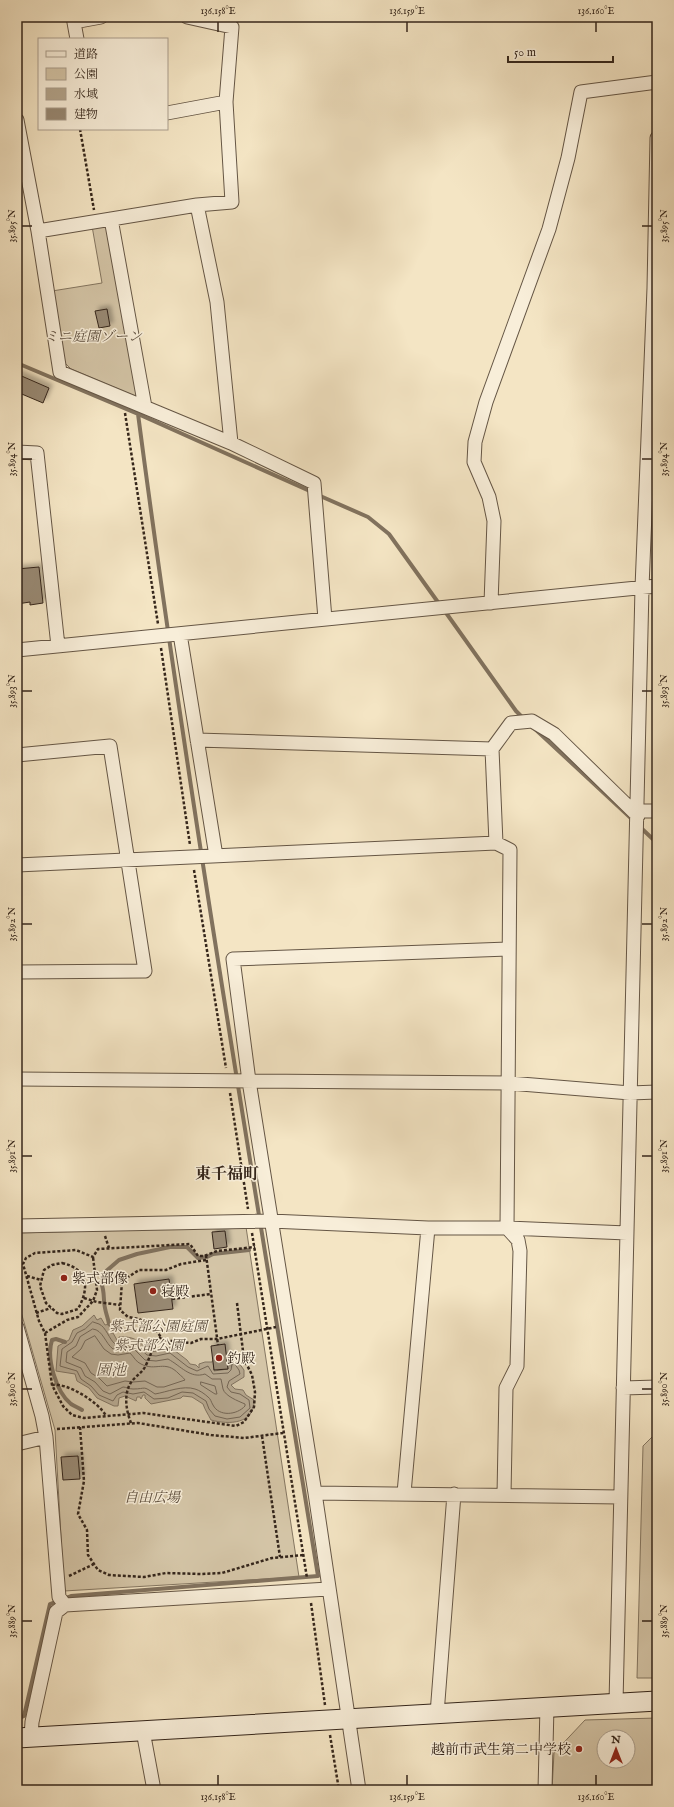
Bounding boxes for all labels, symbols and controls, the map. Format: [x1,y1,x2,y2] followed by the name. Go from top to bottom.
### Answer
[200,5,236,18] text: 136.158°E
[389,5,425,18] text: 136.159°E
[578,5,614,18] text: 136.160°E
[38,38,168,130] legend
[508,38,613,64] scale bar
[514,45,536,60] text: 50 m
[74,47,98,62] text: 道路
[74,67,98,82] text: 公園
[74,87,98,102] text: 水域
[74,107,98,122] text: 建物
[6,209,19,243] text: 35.895°N
[658,209,671,243] text: 35.895°N
[44,328,143,346] park label: ミニ庭園ゾーン
[6,441,19,476] text: 35.894°N
[658,441,671,476] text: 35.894°N
[6,674,19,708] text: 35.893°N
[658,674,671,708] text: 35.893°N
[6,907,19,941] text: 35.892°N
[658,907,671,941] text: 35.892°N
[6,1139,19,1173] text: 35.891°N
[658,1139,671,1173] text: 35.891°N
[195,1165,259,1185] district label: 東千福町
[72,1270,128,1288] place label: 紫式部像
[59,1273,69,1283] marker: 紫式部像
[161,1283,189,1301] place label: 寝殿
[148,1286,158,1296] marker: 寝殿
[109,1318,209,1336] park label: 紫式部公園庭園
[114,1337,186,1355] park label: 紫式部公園
[227,1350,255,1368] place label: 釣殿
[214,1353,224,1363] marker: 釣殿
[96,1361,128,1380] water label: 園池
[6,1371,19,1406] text: 35.890°N
[658,1371,671,1406] text: 35.890°N
[124,1489,182,1507] park label: 自由広場
[6,1604,19,1638] text: 35.889°N
[658,1604,671,1638] text: 35.889°N
[596,1729,636,1769] north arrow
[610,1733,621,1747] text: N
[431,1741,571,1759] place label: 越前市武生第二中学校
[574,1744,584,1754] marker: 越前市武生第二中学校
[200,1791,236,1804] text: 136.158°E
[389,1791,425,1804] text: 136.159°E
[578,1791,614,1804] text: 136.160°E

